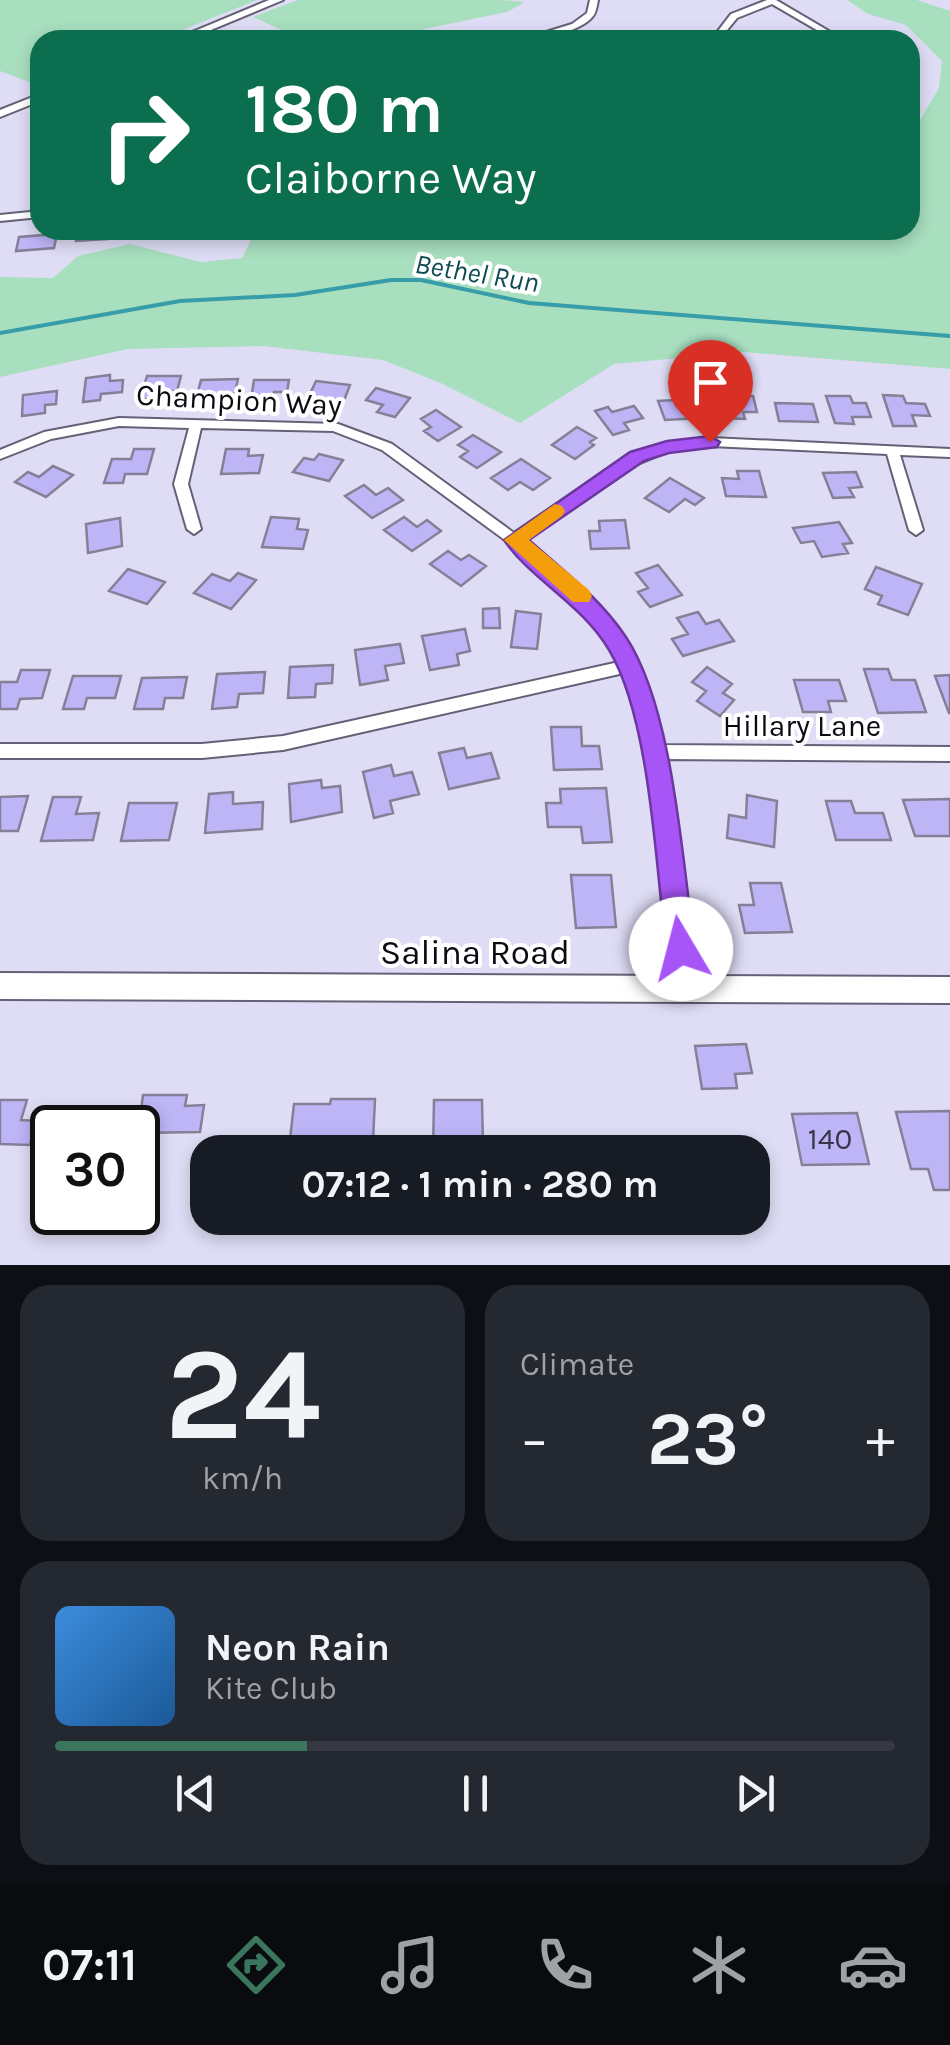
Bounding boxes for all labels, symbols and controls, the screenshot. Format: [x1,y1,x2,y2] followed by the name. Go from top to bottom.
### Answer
[245,68,444,150] text: 180 m
[80,70,210,200] icon: right
[245,152,536,204] text: Claiborne Way
[413,247,541,299] water label: Bethel Run
[668,340,753,443] pin
[683,355,738,410] icon: arrive
[135,377,343,423] street label: Champion Way
[723,708,881,744] street label: Hillary Lane
[629,897,733,1001] position arrow
[380,932,570,973] street label: Salina Road
[30,1105,160,1235] speed limit sign: 30
[808,1121,852,1157] house number: 140
[301,1162,659,1207] text: 07:12 · 1 min · 280 m
[164,1319,321,1471] text: 24
[520,1346,634,1383] text: Climate
[647,1395,768,1483] text: 23°
[520,1407,549,1471] text: −
[866,1407,895,1471] text: +
[202,1460,283,1497] text: km/h
[205,1625,390,1670] text: Neon Rain
[205,1670,337,1707] text: Kite Club
[168,1766,223,1821] icon: previous
[448,1766,503,1821] icon: pause
[728,1766,783,1821] icon: next
[221,1930,291,2000] icon: directions
[375,1930,445,2000] icon: music
[530,1930,600,2000] icon: phone
[684,1930,754,2000] icon: climate
[838,1930,908,2000] icon: car
[42,1939,137,1991] text: 07:11

